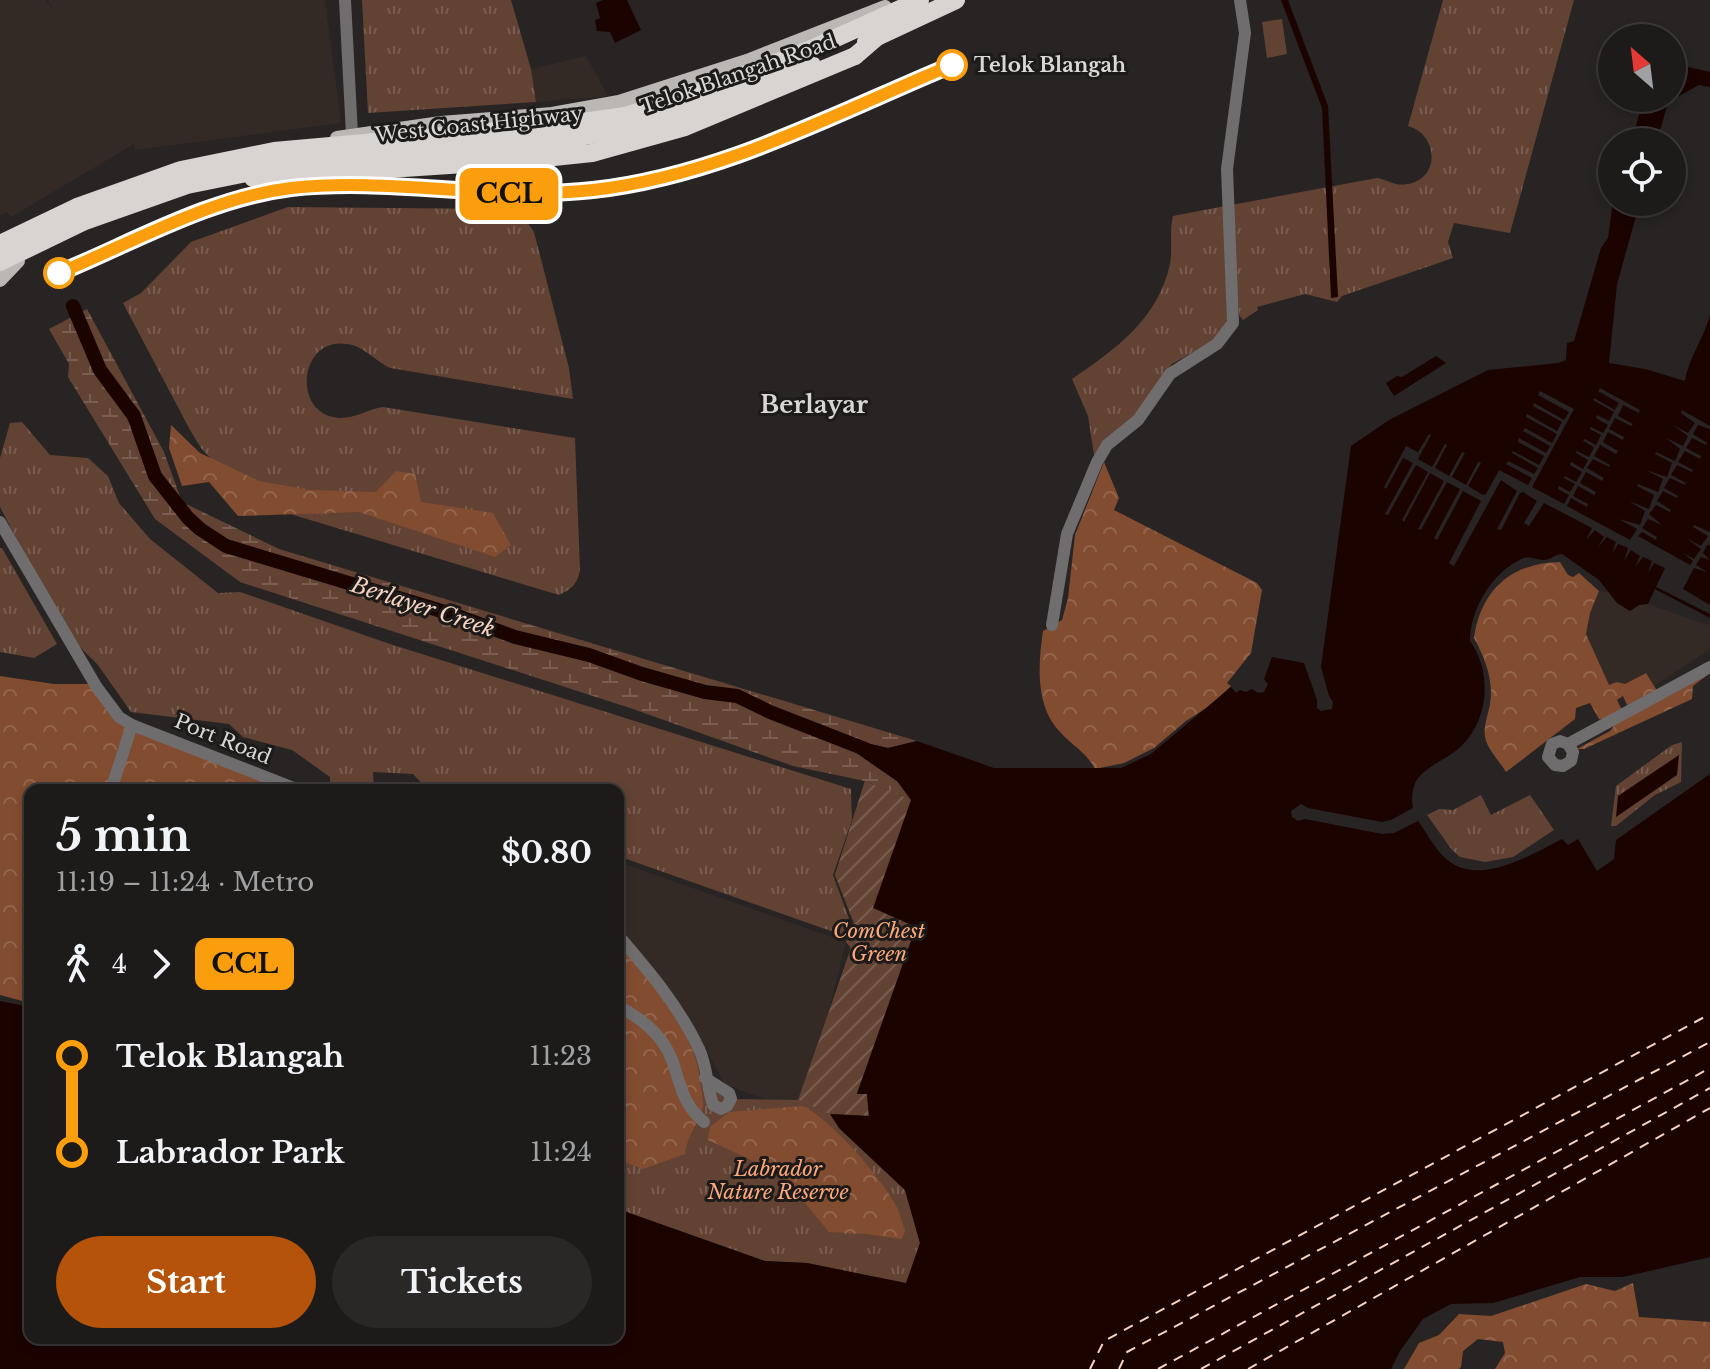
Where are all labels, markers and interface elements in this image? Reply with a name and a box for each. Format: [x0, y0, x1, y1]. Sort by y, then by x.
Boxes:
north arrow [1598, 24, 1686, 112]
map controls [1598, 24, 1686, 216]
street label: Telok Blangah Road [637, 29, 839, 119]
marker: Telok Blangah [937, 50, 967, 80]
place label: Telok Blangah [974, 53, 1127, 77]
street label: West Coast Highway [373, 101, 585, 147]
button: locate [1598, 128, 1686, 216]
line badge: CCL [463, 168, 555, 220]
text: CCL [475, 176, 543, 211]
unlabelled marker [44, 258, 74, 288]
district label: Berlayar [760, 390, 868, 419]
water label: Berlayer Creek [347, 571, 498, 643]
street label: Port Road [171, 709, 275, 769]
text: 5 min [56, 808, 190, 863]
text: $0.80 [501, 834, 592, 871]
text: 11:19 – 11:24 · Metro [56, 866, 314, 898]
park label: ComChest Green [833, 919, 926, 966]
icon: walk [56, 942, 100, 986]
icon: forward [139, 942, 183, 986]
text: CCL [211, 946, 278, 981]
text: 4 [112, 948, 127, 980]
text: Telok Blangah [116, 1038, 344, 1075]
text: 11:23 [529, 1040, 592, 1072]
text: Labrador Park [116, 1134, 345, 1171]
text: 11:24 [530, 1136, 592, 1168]
park label: Labrador Nature Reserve [706, 1157, 849, 1204]
button: Start [56, 1236, 316, 1328]
button: Tickets [332, 1236, 592, 1328]

